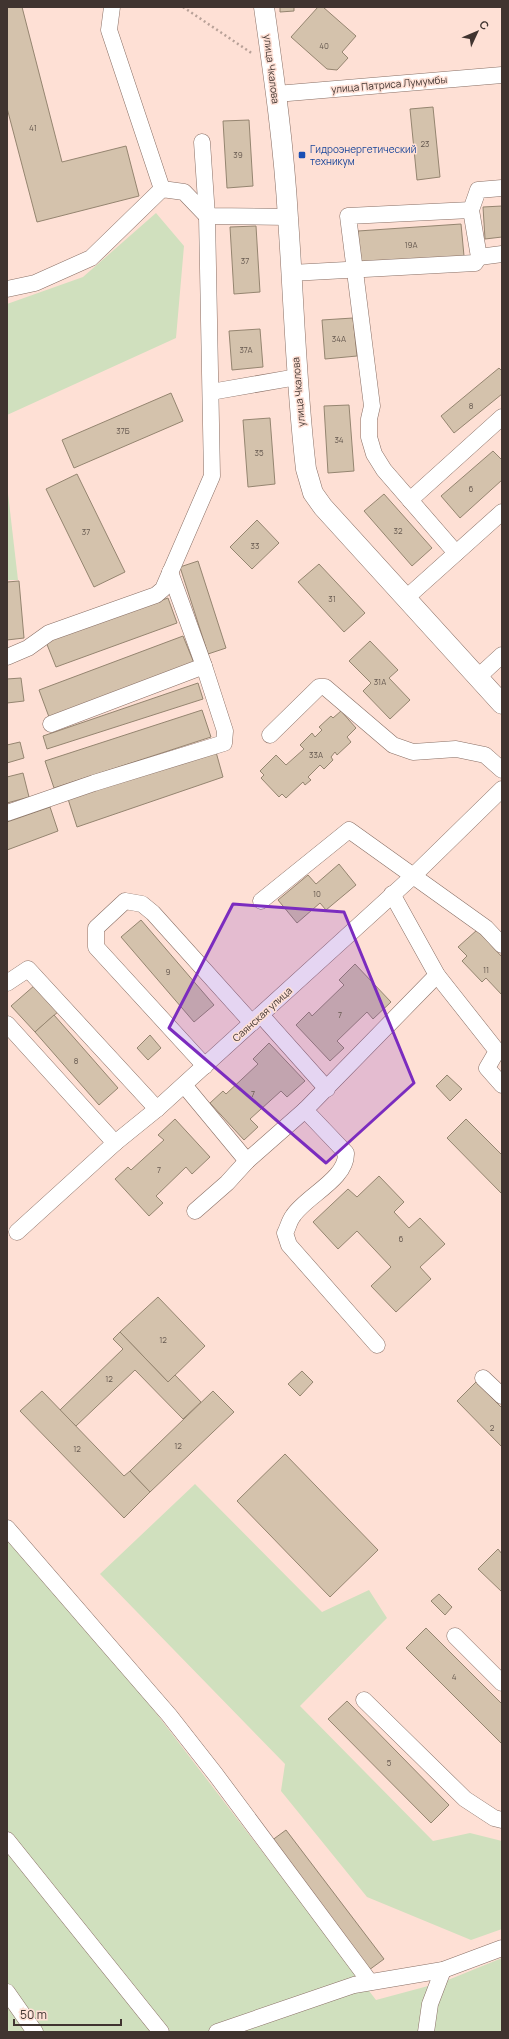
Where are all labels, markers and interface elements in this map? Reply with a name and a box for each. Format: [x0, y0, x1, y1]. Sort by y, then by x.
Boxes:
north arrow [457, 12, 497, 52]
text: С [476, 17, 493, 33]
street label: улица Чкалова [261, 34, 283, 104]
house number: 40 [319, 40, 329, 51]
street label: улица Патриса Лумумбы [330, 72, 448, 96]
house number: 41 [29, 122, 37, 133]
house number: 23 [421, 138, 429, 149]
place label: Гидроэнергетический техникум [310, 142, 416, 168]
house number: 39 [233, 149, 243, 160]
marker: Гидроэнергетический техникум [297, 150, 307, 160]
house number: 19А [404, 239, 418, 250]
house number: 37 [241, 255, 249, 266]
house number: 34А [332, 333, 346, 344]
house number: 37А [239, 344, 253, 355]
street label: улица Чкалова [288, 357, 308, 427]
house number: 8 [469, 400, 474, 411]
house number: 37Б [116, 425, 130, 436]
house number: 34 [334, 434, 344, 445]
house number: 35 [254, 447, 264, 458]
house number: 6 [469, 483, 474, 494]
house number: 32 [394, 525, 403, 536]
house number: 37 [82, 526, 90, 537]
house number: 33 [251, 540, 259, 551]
house number: 31 [328, 593, 336, 604]
house number: 31А [374, 676, 386, 687]
house number: 33А [309, 749, 323, 760]
house number: 10 [313, 888, 321, 899]
house number: 11 [483, 964, 489, 975]
house number: 9 [166, 966, 171, 977]
street label: Саянская улица [229, 983, 295, 1045]
house number: 7 [338, 1009, 342, 1020]
house number: 8 [74, 1055, 79, 1066]
house number: 7 [251, 1088, 255, 1099]
house number: 7 [157, 1164, 161, 1175]
house number: 6 [399, 1233, 404, 1244]
house number: 12 [159, 1334, 167, 1345]
house number: 12 [105, 1373, 113, 1384]
house number: 2 [490, 1422, 495, 1433]
house number: 12 [174, 1440, 182, 1451]
house number: 12 [73, 1443, 81, 1454]
house number: 4 [452, 1671, 457, 1682]
house number: 5 [387, 1757, 392, 1768]
scale bar [14, 2001, 121, 2027]
text: 50 m [20, 2006, 47, 2023]

